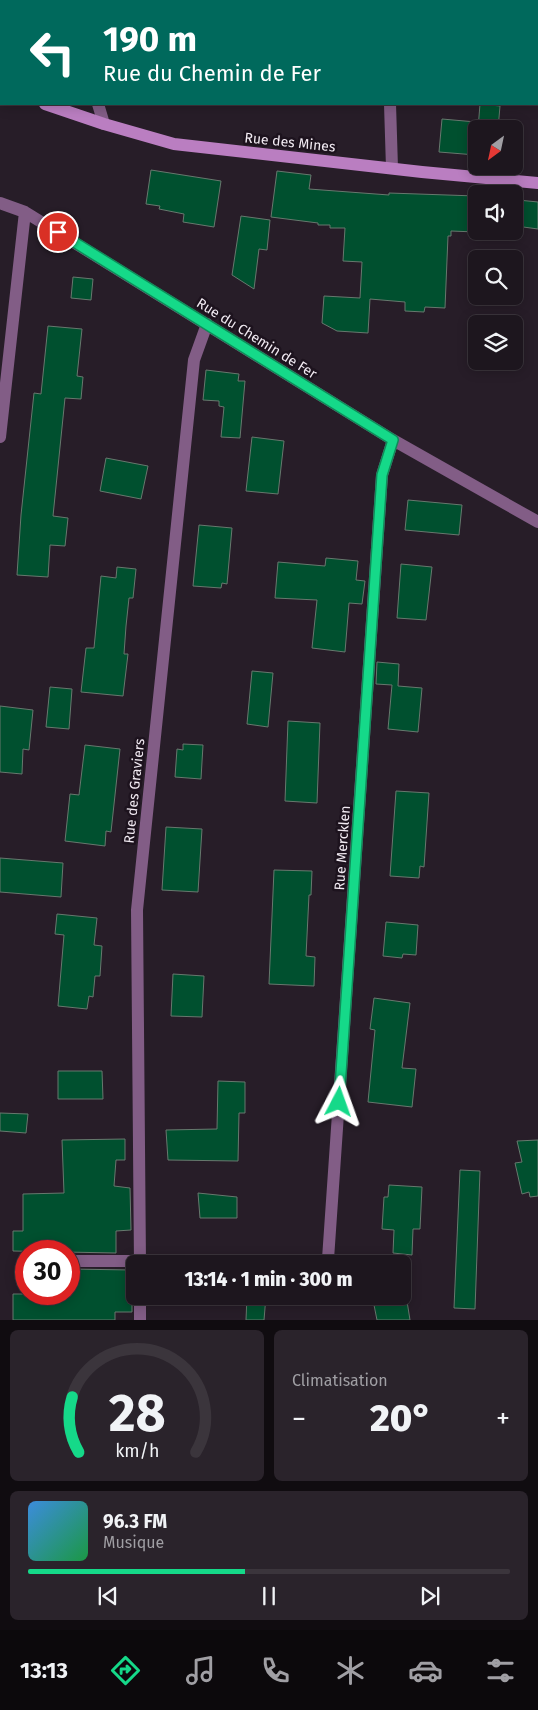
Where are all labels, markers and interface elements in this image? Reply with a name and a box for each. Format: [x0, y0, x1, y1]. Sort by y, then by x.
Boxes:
text: 190 m [103, 18, 197, 60]
icon: left [20, 20, 85, 85]
text: Rue du Chemin de Fer [103, 60, 321, 87]
north arrow [468, 120, 522, 175]
map controls [468, 120, 523, 370]
street label: Rue des Mines [244, 129, 337, 156]
button: sound [468, 185, 523, 240]
pin [37, 211, 79, 253]
icon: arrive [44, 218, 72, 246]
button: search [468, 250, 523, 305]
street label: Rue du Chemin de Fer [193, 294, 321, 383]
button: layers [468, 315, 523, 370]
street label: Rue des Graviers [121, 737, 149, 844]
street label: Rue Mercklen [331, 805, 354, 891]
position arrow [312, 1075, 364, 1127]
speed limit sign: 30 [15, 1240, 80, 1305]
text: 13:14 · 1 min · 300 m [185, 1268, 352, 1291]
text: Climatisation [292, 1371, 388, 1390]
text: 28 [108, 1382, 166, 1445]
text: 20° [370, 1395, 432, 1441]
text: − [292, 1402, 306, 1435]
text: + [496, 1402, 510, 1435]
text: km/h [115, 1440, 159, 1462]
text: 96.3 FM [103, 1510, 167, 1533]
text: Musique [103, 1533, 164, 1552]
icon: previous [94, 1582, 122, 1610]
icon: pause [255, 1582, 283, 1610]
icon: next [416, 1582, 444, 1610]
icon: directions [108, 1653, 143, 1688]
icon: music [183, 1653, 218, 1688]
icon: phone [258, 1653, 293, 1688]
icon: climate [333, 1653, 368, 1688]
icon: car [408, 1653, 443, 1688]
icon: filters [483, 1653, 518, 1688]
text: 13:13 [20, 1657, 68, 1684]

